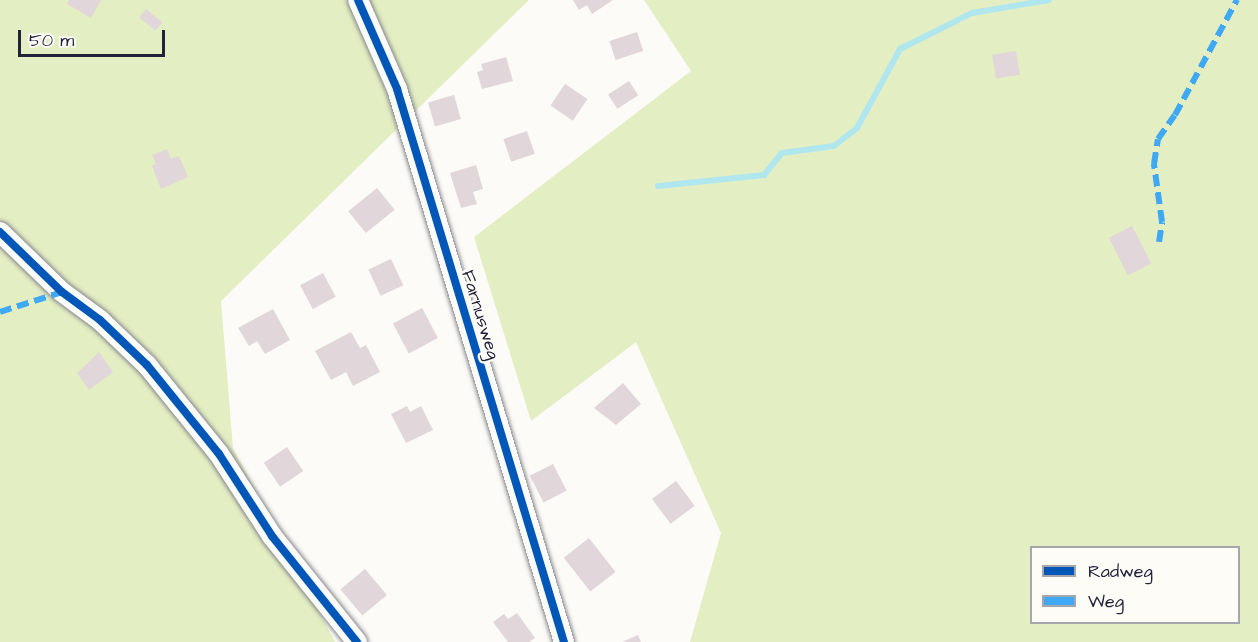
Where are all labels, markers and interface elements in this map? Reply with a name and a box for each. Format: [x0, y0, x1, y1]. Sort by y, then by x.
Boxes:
scale bar [21, 18, 168, 56]
text: 50 m [29, 28, 74, 53]
street label: Farnusweg [456, 268, 504, 362]
legend [1030, 546, 1240, 624]
text: Radweg [1088, 559, 1153, 584]
text: Weg [1088, 589, 1124, 614]

